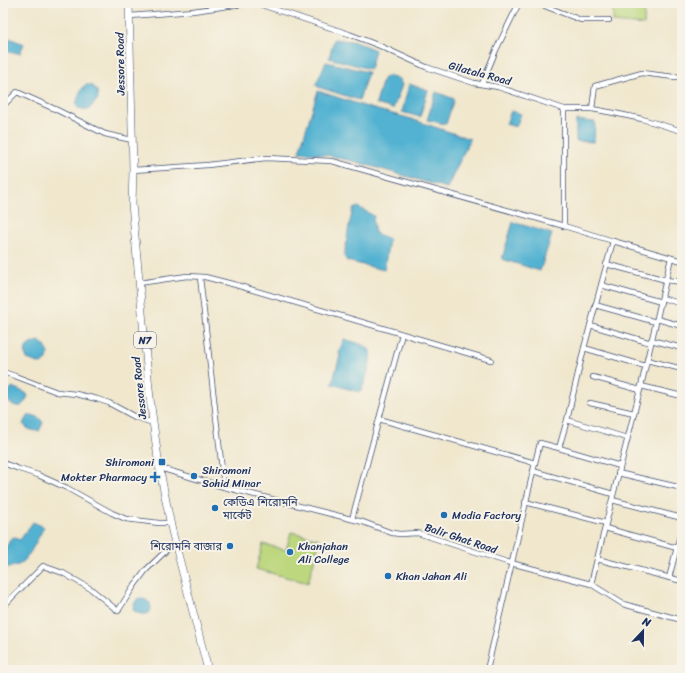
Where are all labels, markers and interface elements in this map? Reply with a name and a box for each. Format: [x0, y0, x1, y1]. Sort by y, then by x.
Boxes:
street label: Jessore Road [110, 31, 131, 97]
street label: Gilatala Road [447, 56, 514, 91]
road number: N7 [134, 332, 156, 348]
street label: Jessore Road [127, 355, 152, 421]
place label: Shiromoni [105, 453, 155, 472]
marker: Shiromoni [157, 457, 167, 467]
place label: Shiromoni Sohid Minar [202, 461, 262, 493]
place label: Mokter Pharmacy [61, 468, 147, 487]
marker: Shiromoni Sohid Minar [189, 471, 199, 481]
marker: Mokter Pharmacy [150, 472, 160, 482]
place label: কেডিএ শিরোমনি মার্কেট [222, 493, 298, 525]
marker: কেডিএ শিরোমনি মার্কেট [210, 503, 220, 513]
place label: Modia Factory [452, 506, 521, 525]
marker: Modia Factory [439, 510, 449, 520]
street label: Balir Ghat Road [422, 518, 501, 560]
place label: শিরোমনি বাজার [150, 537, 222, 556]
place label: Khanjahan Ali College [297, 537, 350, 569]
marker: শিরোমনি বাজার [225, 541, 235, 551]
marker: Khanjahan Ali College [285, 547, 295, 557]
place label: Khan Jahan Ali [396, 567, 468, 586]
marker: Khan Jahan Ali [383, 571, 393, 581]
north arrow [623, 611, 663, 651]
text: N [639, 612, 654, 633]

